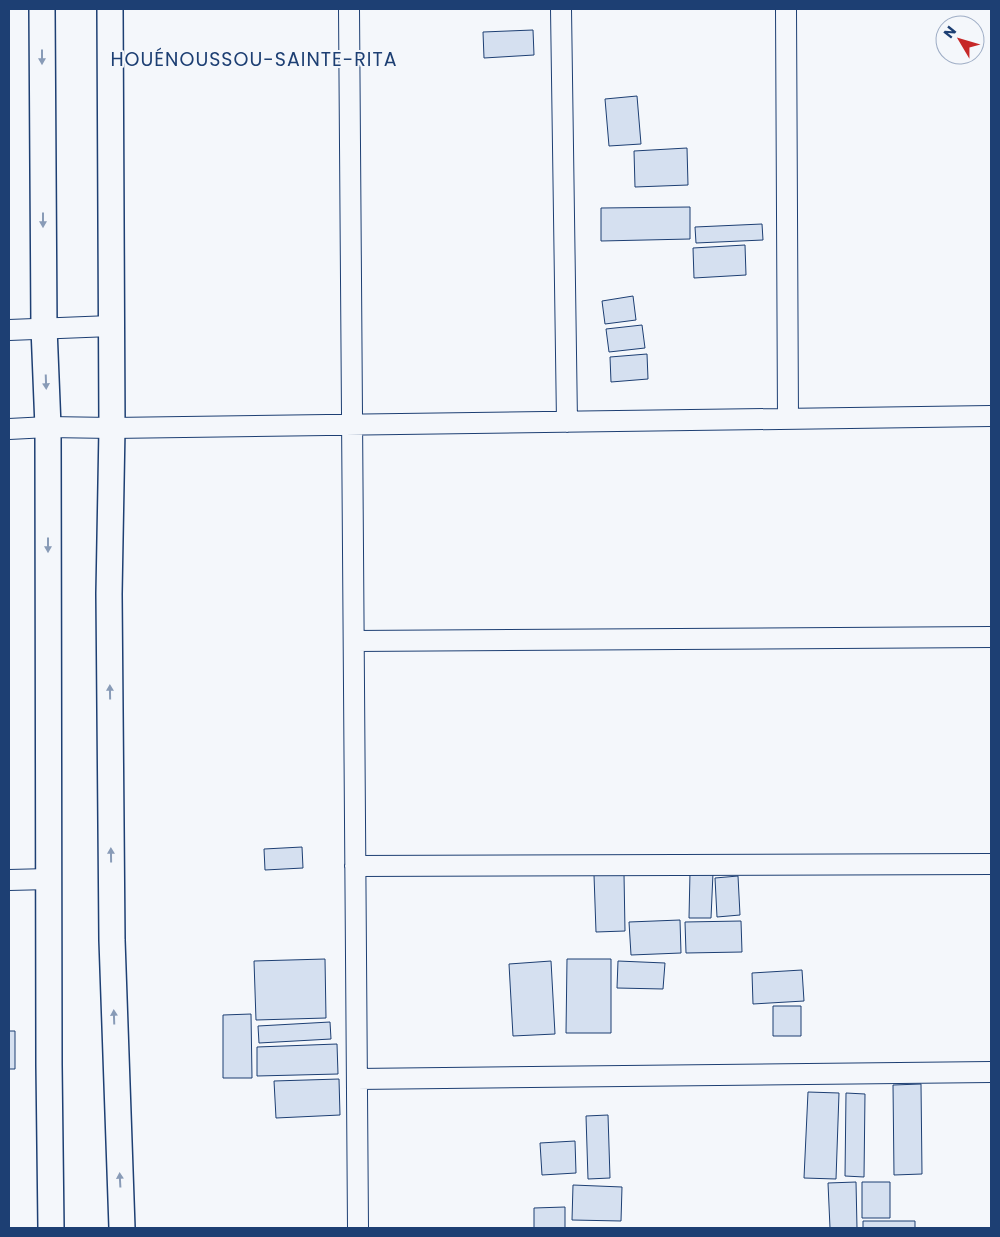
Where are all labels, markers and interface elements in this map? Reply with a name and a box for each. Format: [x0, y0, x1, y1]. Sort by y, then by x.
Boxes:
north arrow [935, 15, 985, 65]
text: N [939, 22, 961, 42]
district label: HOUÉNOUSSOU-SAINTE-RITA [110, 46, 398, 73]
one-way arrow [38, 50, 46, 66]
one-way arrow [39, 212, 47, 228]
one-way arrow [42, 375, 50, 391]
one-way arrow [44, 537, 52, 553]
one-way arrow [106, 684, 114, 700]
one-way arrow [107, 846, 115, 862]
one-way arrow [110, 1009, 118, 1025]
one-way arrow [116, 1171, 124, 1187]

